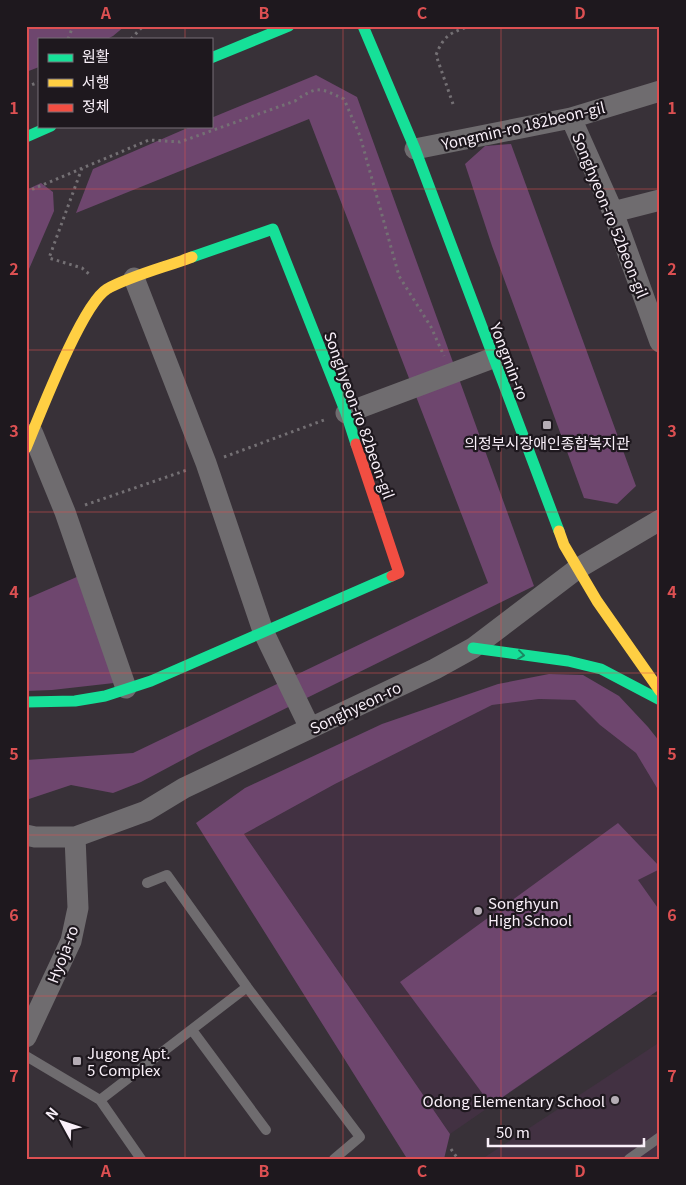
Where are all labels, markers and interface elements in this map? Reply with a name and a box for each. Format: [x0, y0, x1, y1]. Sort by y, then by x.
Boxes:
text: A [100, 0, 112, 24]
text: B [259, 0, 270, 24]
text: C [417, 0, 428, 24]
text: D [574, 0, 586, 24]
legend [38, 38, 212, 128]
text: 원활 [82, 45, 110, 66]
text: 서행 [82, 71, 110, 92]
text: 1 [9, 95, 19, 119]
text: 정체 [82, 95, 110, 116]
text: 1 [667, 95, 677, 119]
street label: Yongmin-ro 182beon-gil [438, 96, 607, 154]
street label: Songhyeon-ro 52beon-gil [568, 129, 654, 301]
text: 2 [9, 256, 19, 280]
text: 2 [667, 256, 677, 280]
street label: Yongmin-ro [485, 318, 534, 403]
street label: Songhyeon-ro 82beon-gil [320, 328, 400, 502]
text: 3 [9, 418, 19, 442]
text: 3 [667, 418, 677, 442]
marker: 의정부시장애인종합복지관 [541, 419, 553, 431]
place label: 의정부시장애인종합복지관 [464, 432, 630, 453]
text: 4 [9, 579, 19, 603]
text: 4 [667, 579, 677, 603]
one-way arrow [517, 649, 525, 659]
street label: Songhyeon-ro [306, 676, 404, 738]
text: 5 [9, 741, 19, 765]
text: 5 [667, 741, 677, 765]
place label: Songhyun High School [488, 892, 572, 930]
text: 6 [9, 902, 19, 926]
text: 6 [667, 902, 677, 926]
marker: Songhyun High School [472, 905, 484, 917]
street label: Hyoja-ro [41, 922, 83, 986]
place label: Jugong Apt. 5 Complex [87, 1042, 170, 1080]
marker: Jugong Apt. 5 Complex [71, 1055, 83, 1067]
text: 7 [9, 1063, 19, 1087]
text: 7 [667, 1063, 677, 1087]
place label: Odong Elementary School [423, 1090, 605, 1111]
marker: Odong Elementary School [609, 1094, 621, 1106]
north arrow [38, 1098, 88, 1148]
text: N [40, 1103, 62, 1123]
scale bar [488, 1115, 645, 1147]
text: 50 m [496, 1121, 530, 1142]
text: A [100, 1158, 112, 1182]
text: B [259, 1158, 270, 1182]
text: C [417, 1158, 428, 1182]
text: D [574, 1158, 586, 1182]

